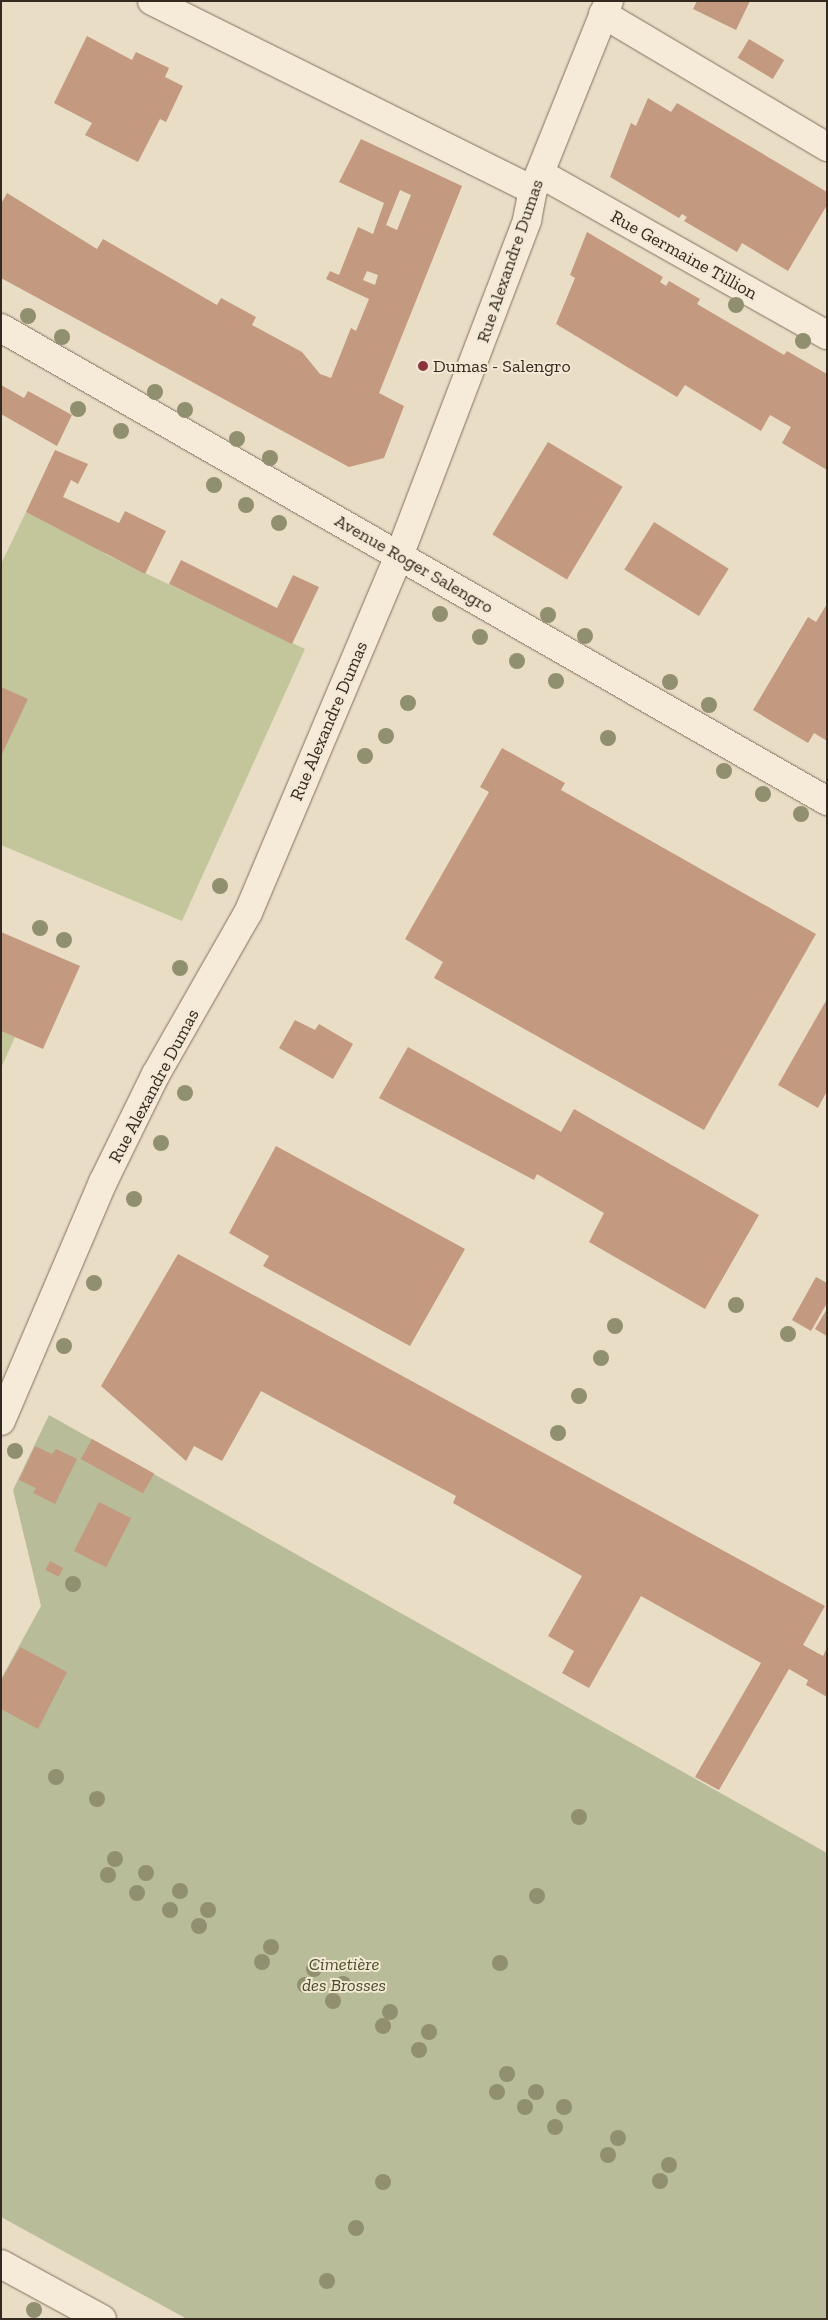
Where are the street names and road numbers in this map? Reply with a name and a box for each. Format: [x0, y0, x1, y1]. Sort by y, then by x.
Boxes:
street label: Rue Alexandre Dumas [472, 176, 548, 346]
street label: Rue Germaine Tillion [607, 206, 761, 304]
street label: Avenue Roger Salengro [331, 510, 497, 618]
street label: Rue Alexandre Dumas [286, 638, 372, 804]
street label: Rue Alexandre Dumas [104, 1005, 204, 1167]

